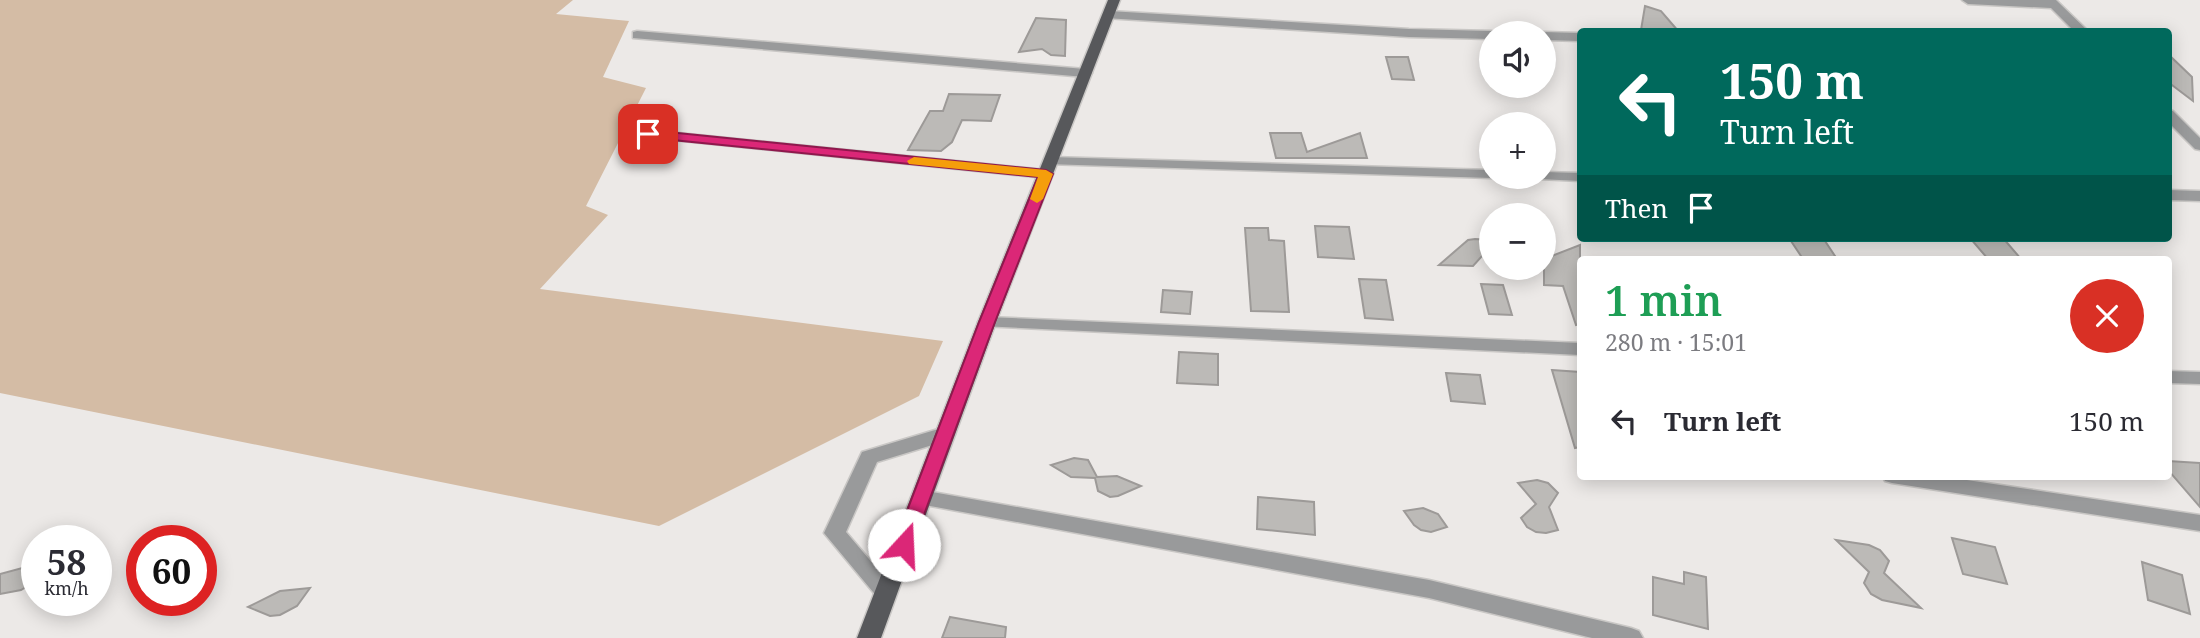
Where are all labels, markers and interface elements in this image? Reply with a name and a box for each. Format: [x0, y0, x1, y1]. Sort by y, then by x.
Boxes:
map controls [1479, 21, 1556, 280]
button: sound [1479, 21, 1556, 98]
text: 150 m [1720, 47, 1864, 113]
icon: left [1605, 56, 1696, 147]
pin [618, 104, 678, 164]
text: Turn left [1720, 110, 1854, 153]
button: + [1479, 112, 1556, 189]
icon: arrive [629, 115, 667, 153]
icon: arrive [1682, 189, 1720, 227]
text: Then [1605, 190, 1668, 226]
button: − [1479, 203, 1556, 280]
text: 1 min [1605, 271, 1722, 328]
button: close [2070, 279, 2144, 353]
text: 280 m · 15:01 [1605, 326, 1747, 358]
icon: left [1605, 402, 1643, 440]
text: Turn left [1664, 403, 1781, 439]
text: 150 m [2069, 403, 2144, 439]
position arrow [867, 508, 941, 582]
speed limit sign: 60 [126, 525, 217, 616]
text: 58 [47, 538, 86, 585]
text: km/h [44, 576, 89, 600]

